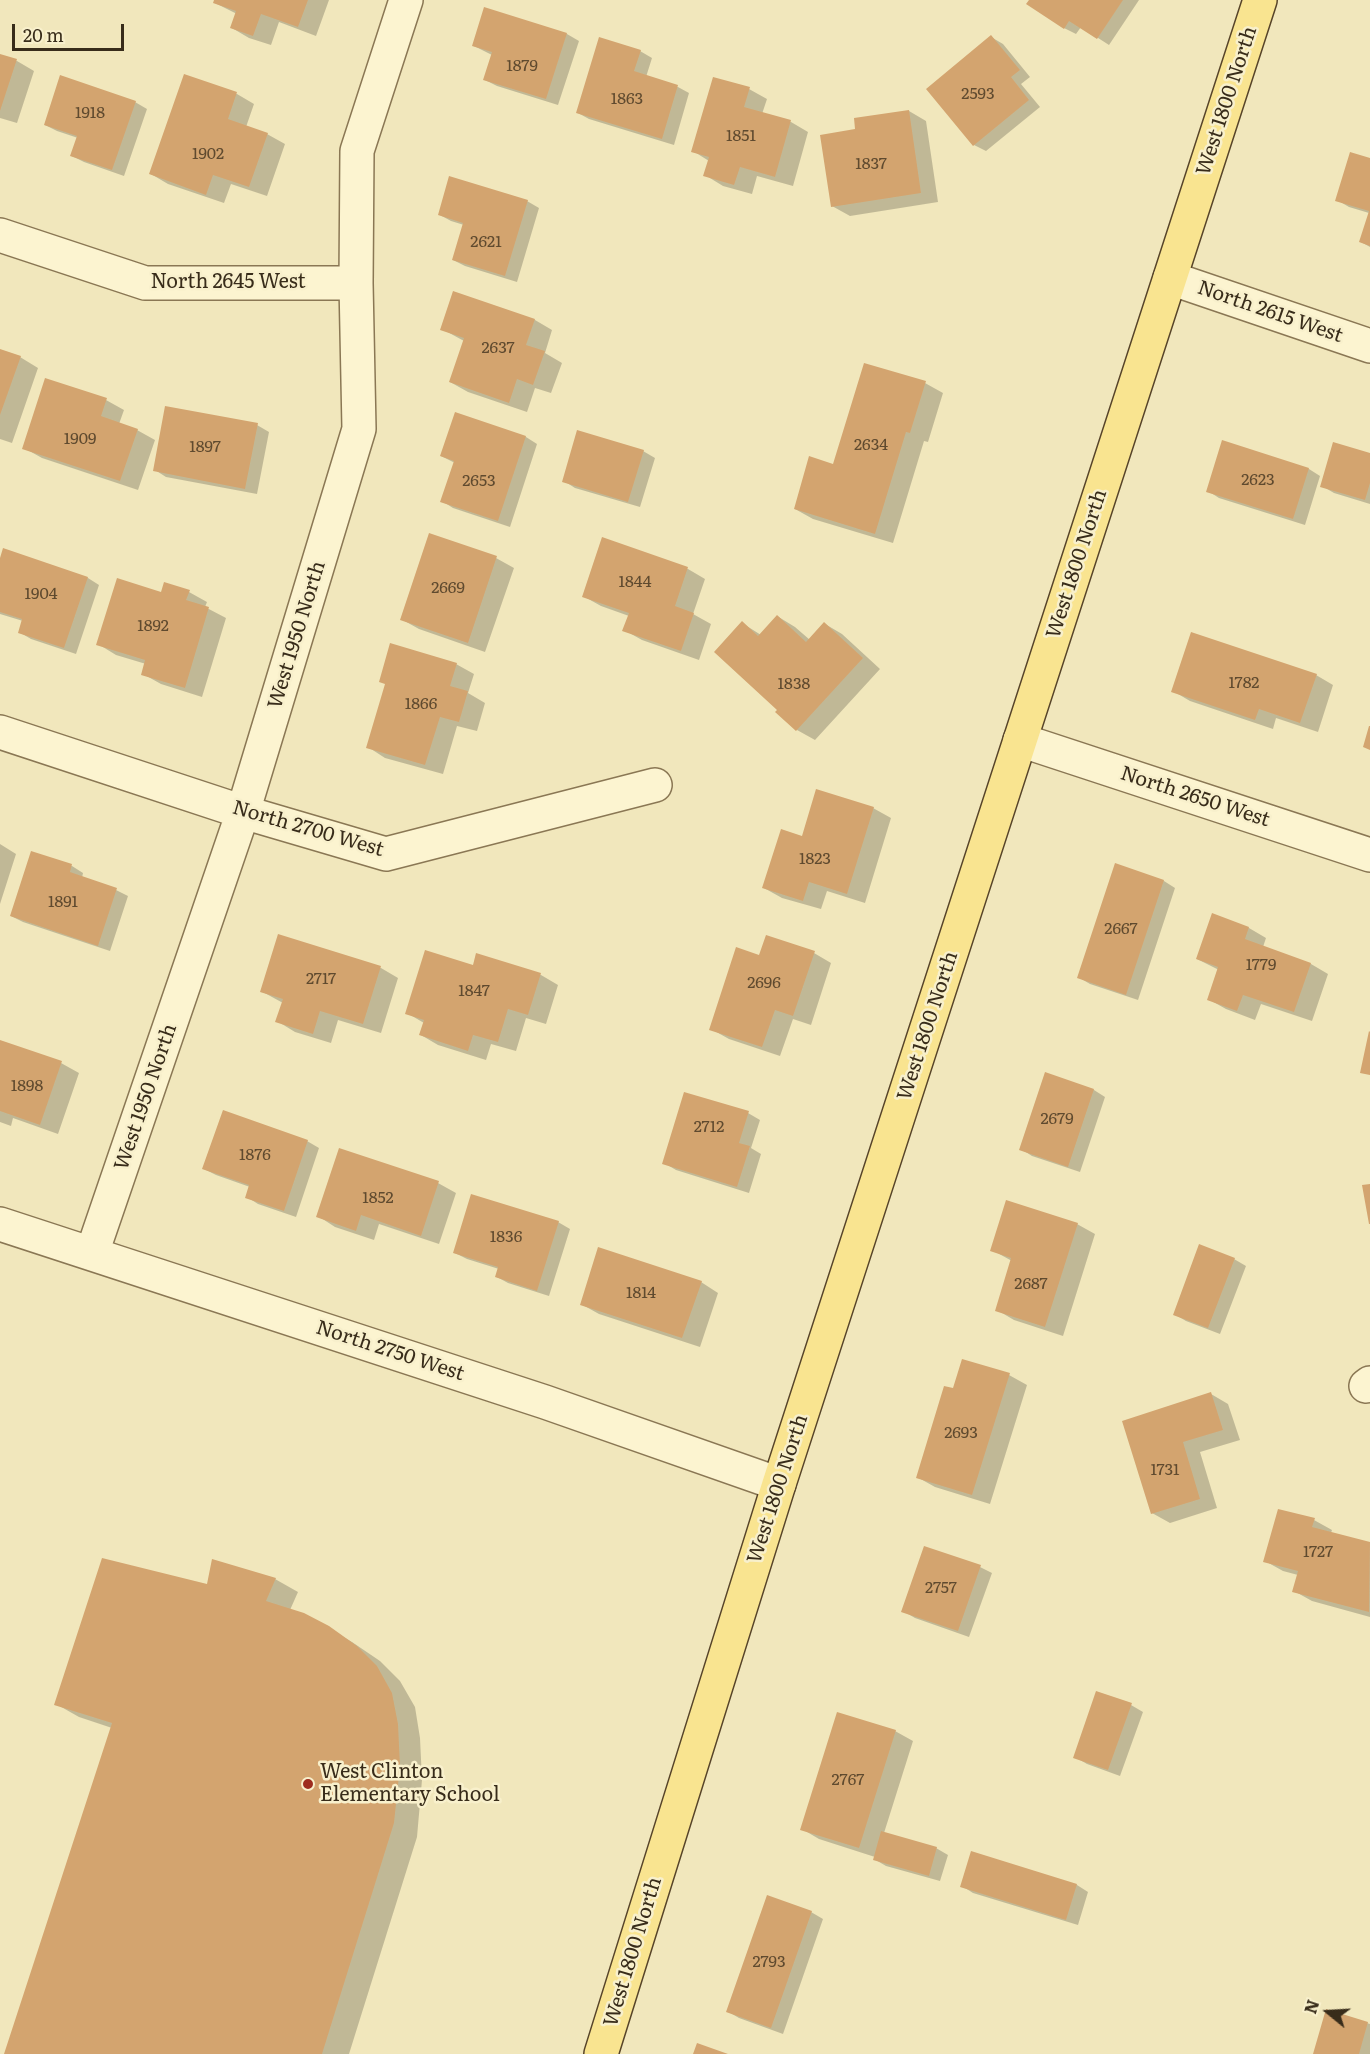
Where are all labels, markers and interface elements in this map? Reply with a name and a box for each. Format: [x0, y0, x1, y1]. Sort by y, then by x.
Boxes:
scale bar [15, 12, 128, 50]
text: 20 m [23, 21, 64, 48]
street label: West 1800 North [1192, 23, 1262, 179]
house number: 1879 [506, 56, 538, 76]
house number: 2593 [961, 84, 995, 104]
house number: 1863 [611, 89, 643, 109]
house number: 1918 [75, 103, 105, 123]
house number: 1851 [726, 126, 756, 146]
house number: 1902 [192, 144, 224, 164]
house number: 1837 [855, 154, 887, 174]
house number: 2621 [470, 232, 502, 252]
street label: North 2645 West [150, 270, 306, 294]
street label: North 2615 West [1194, 276, 1346, 348]
house number: 2637 [481, 338, 515, 358]
house number: 1909 [64, 429, 96, 449]
house number: 2634 [854, 435, 888, 455]
house number: 1897 [189, 437, 221, 457]
house number: 2623 [1241, 470, 1275, 490]
house number: 2653 [462, 471, 496, 491]
street label: West 1800 North [1042, 486, 1112, 642]
street label: West 1950 North [263, 558, 331, 712]
house number: 1844 [619, 572, 651, 592]
house number: 2669 [431, 578, 465, 598]
house number: 1904 [25, 584, 57, 604]
house number: 1892 [137, 616, 169, 636]
house number: 1782 [1229, 673, 1259, 693]
house number: 1838 [778, 674, 810, 694]
house number: 1866 [405, 694, 437, 714]
street label: North 2650 West [1117, 762, 1273, 832]
street label: North 2700 West [230, 796, 386, 862]
house number: 1823 [799, 849, 831, 869]
house number: 1891 [48, 892, 78, 912]
house number: 2667 [1104, 919, 1138, 939]
street label: West 1800 North [893, 948, 963, 1104]
house number: 1779 [1246, 955, 1276, 975]
house number: 2717 [306, 969, 336, 989]
house number: 2696 [747, 973, 781, 993]
house number: 1847 [458, 981, 490, 1001]
street label: West 1950 North [110, 1021, 182, 1173]
house number: 1898 [11, 1076, 43, 1096]
house number: 2679 [1040, 1109, 1074, 1129]
house number: 2712 [694, 1117, 724, 1137]
house number: 1876 [239, 1145, 271, 1165]
house number: 1852 [362, 1188, 394, 1208]
house number: 1836 [490, 1227, 522, 1247]
house number: 2687 [1014, 1274, 1048, 1294]
house number: 1814 [626, 1283, 656, 1303]
street label: North 2750 West [313, 1316, 467, 1386]
street label: West 1800 North [743, 1411, 813, 1567]
house number: 2693 [944, 1423, 978, 1443]
house number: 1731 [1150, 1460, 1180, 1480]
house number: 1727 [1303, 1542, 1333, 1562]
house number: 2757 [925, 1578, 957, 1598]
place label: West Clinton Elementary School [320, 1760, 500, 1807]
house number: 2767 [832, 1770, 864, 1790]
marker: West Clinton Elementary School [301, 1777, 315, 1791]
street label: West 1800 North [599, 1874, 667, 2030]
house number: 2793 [752, 1952, 786, 1972]
north arrow [1298, 1982, 1358, 2042]
text: N [1297, 1996, 1324, 2017]

